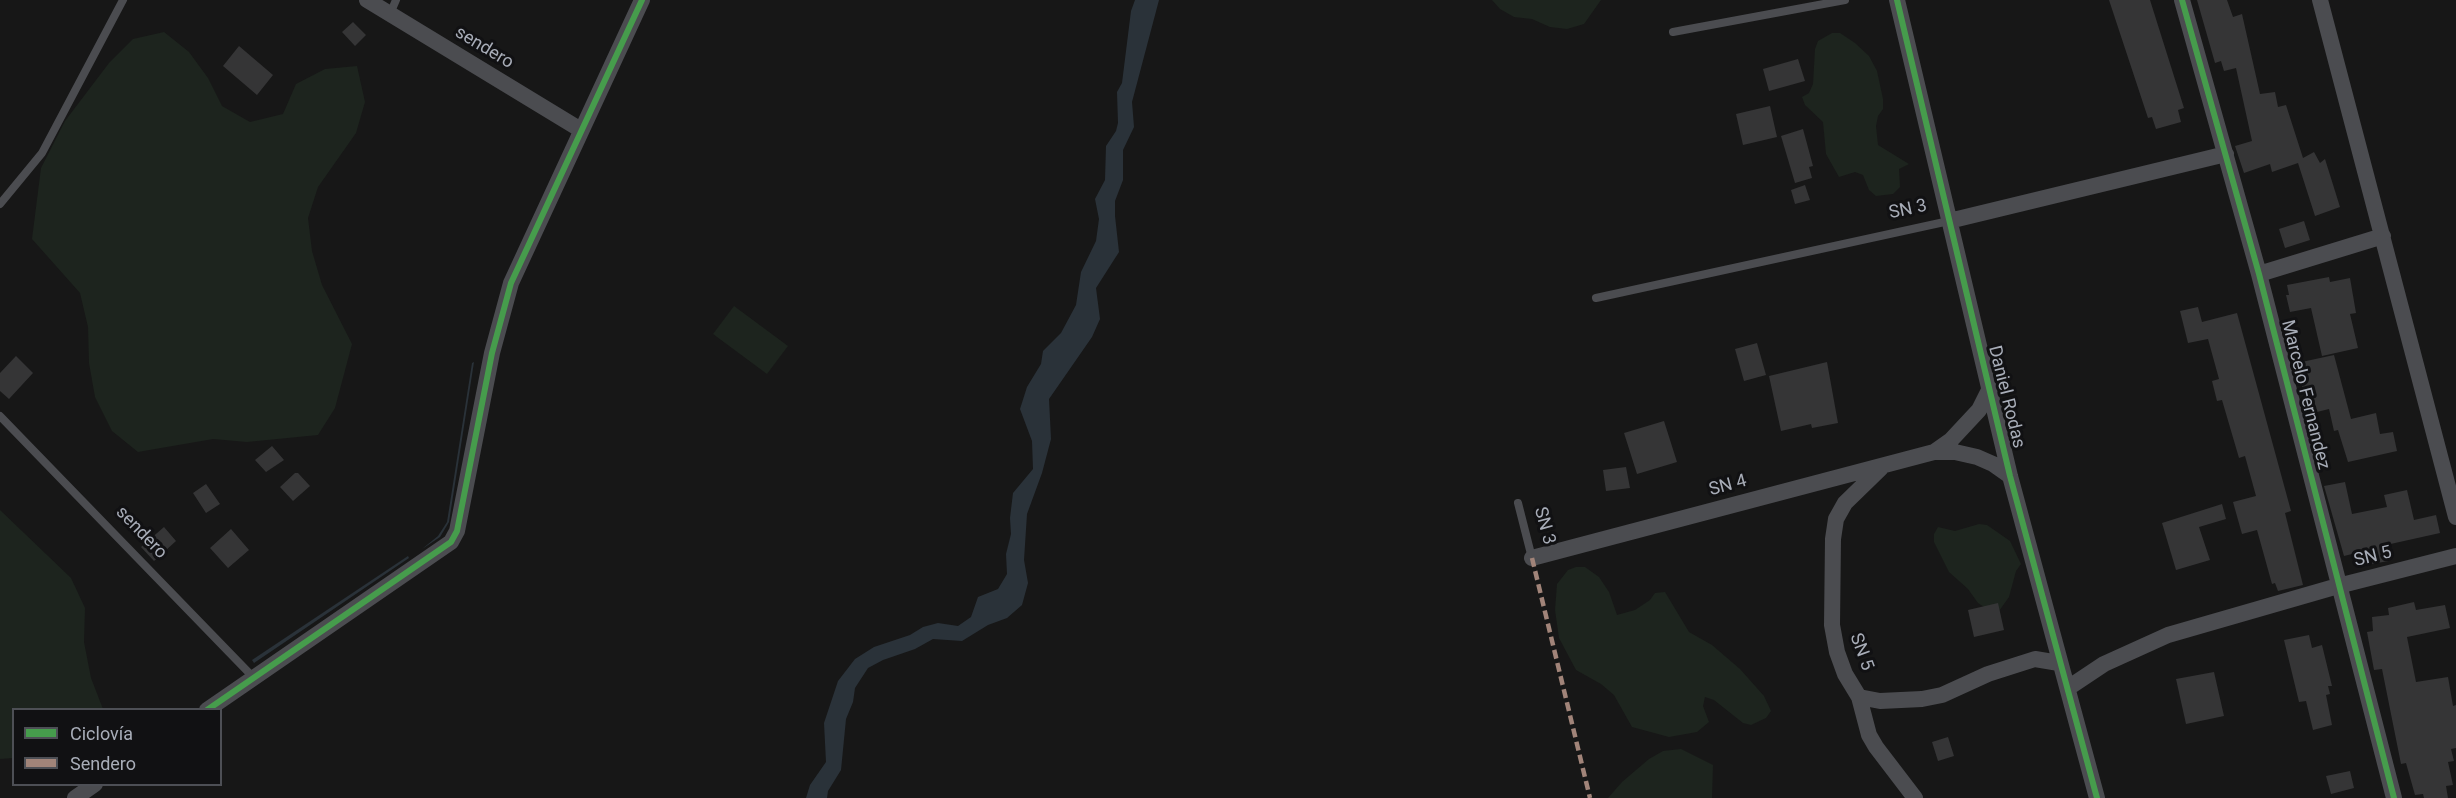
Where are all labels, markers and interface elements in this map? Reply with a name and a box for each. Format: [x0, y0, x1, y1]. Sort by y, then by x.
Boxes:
street label: sendero [451, 22, 517, 74]
street label: SN 3 [1887, 195, 1929, 225]
street label: Marcelo Fernandez [2276, 318, 2334, 472]
street label: Daniel Rodas [1983, 343, 2029, 451]
street label: SN 4 [1707, 471, 1749, 501]
street label: sendero [111, 502, 171, 564]
street label: SN 3 [1529, 505, 1559, 547]
street label: SN 5 [2352, 542, 2394, 572]
street label: SN 5 [1844, 630, 1878, 674]
legend [12, 708, 222, 786]
text: Ciclovía [70, 723, 133, 744]
text: Sendero [70, 753, 136, 774]

